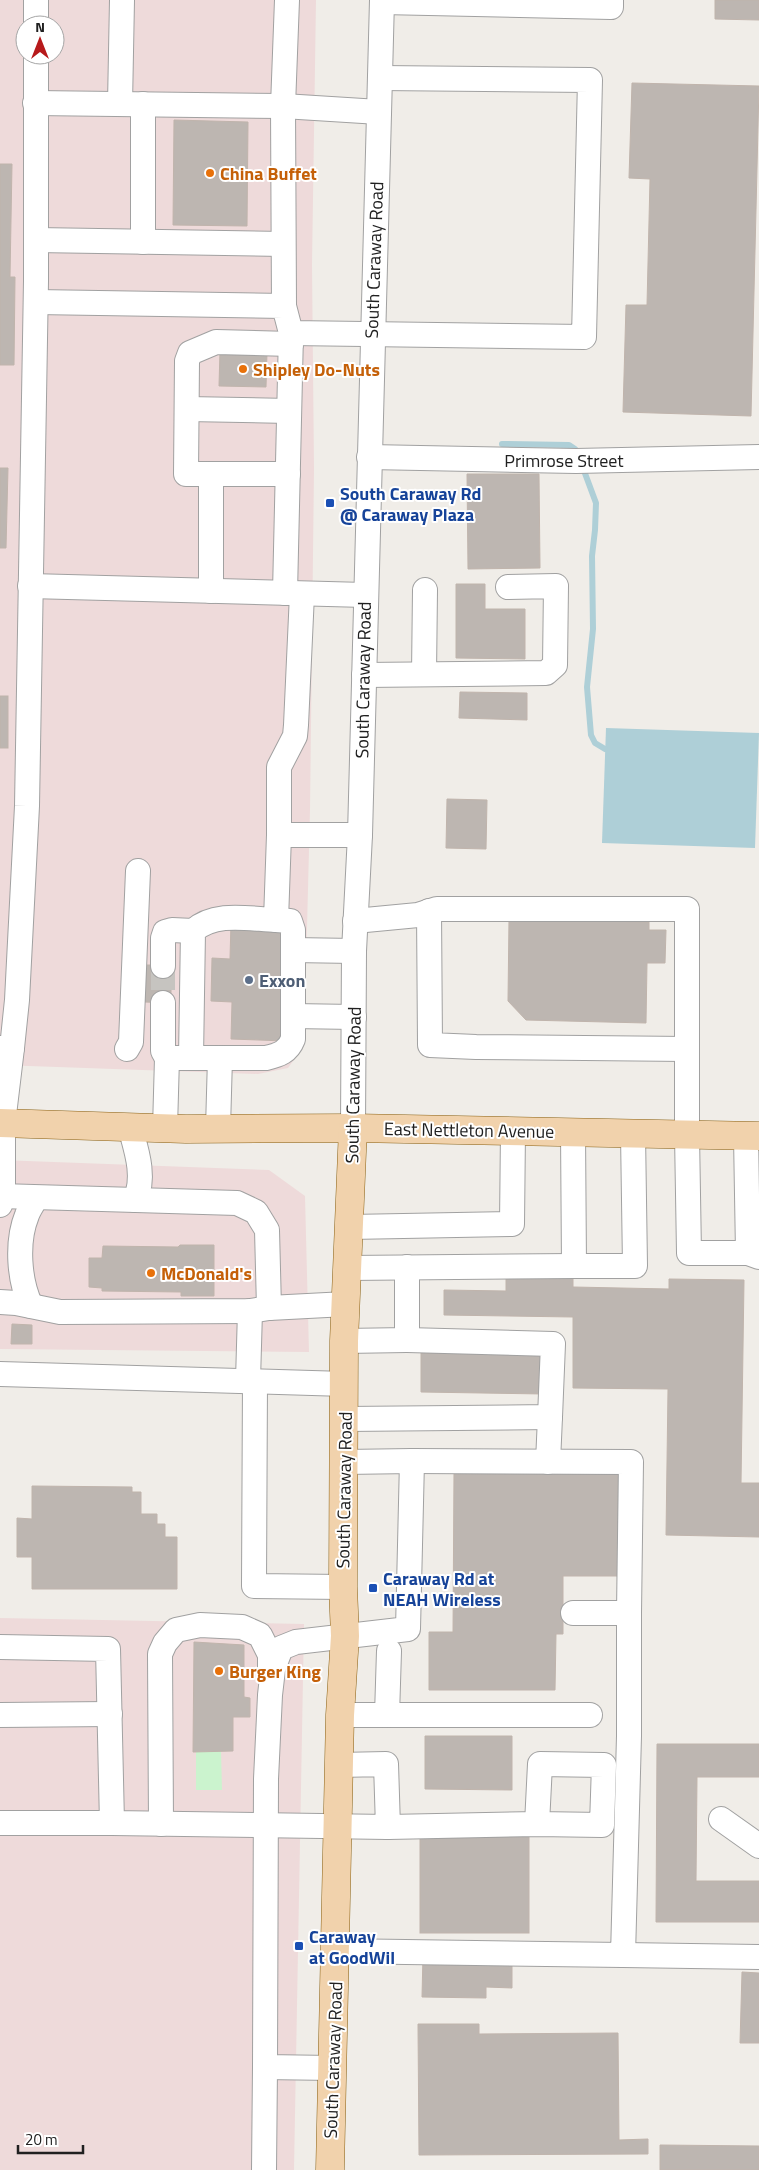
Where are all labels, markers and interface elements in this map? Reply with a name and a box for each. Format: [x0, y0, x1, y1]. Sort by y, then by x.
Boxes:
north arrow [15, 15, 65, 65]
text: N [35, 16, 45, 37]
place label: China Buffet [220, 160, 317, 187]
marker: China Buffet [204, 167, 216, 179]
street label: South Caraway Road [358, 181, 390, 339]
place label: Shipley Do-Nuts [253, 356, 380, 383]
marker: Shipley Do-Nuts [237, 363, 249, 375]
street label: Primrose Street [504, 447, 624, 474]
place label: South Caraway Rd @ Caraway Plaza [340, 480, 481, 528]
marker: South Caraway Rd @ Caraway Plaza [324, 497, 336, 509]
street label: South Caraway Road [348, 601, 378, 759]
place label: Exxon [259, 967, 305, 994]
marker: Exxon [243, 974, 255, 986]
street label: South Caraway Road [338, 1006, 368, 1164]
street label: East Nettleton Avenue [384, 1115, 554, 1145]
place label: McDonald's [161, 1260, 252, 1287]
marker: McDonald's [145, 1267, 157, 1279]
street label: South Caraway Road [329, 1411, 359, 1569]
place label: Caraway Rd at NEAH Wireless [383, 1565, 501, 1613]
marker: Caraway Rd at NEAH Wireless [367, 1582, 379, 1594]
place label: Burger King [229, 1658, 321, 1685]
marker: Burger King [213, 1665, 225, 1677]
place label: Caraway at GoodWil [309, 1923, 395, 1971]
marker: Caraway at GoodWil [293, 1940, 305, 1952]
street label: South Caraway Road [317, 1981, 349, 2139]
scale bar [18, 2122, 82, 2154]
text: 20 m [25, 2128, 58, 2151]

